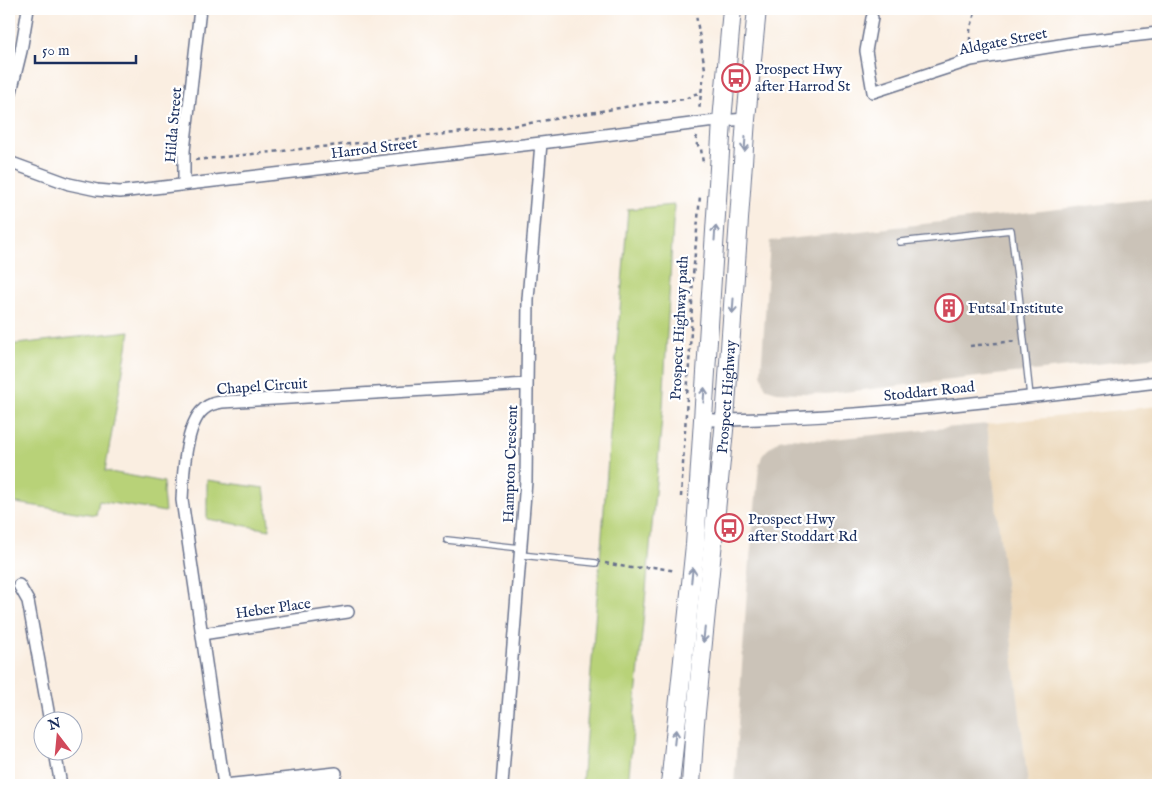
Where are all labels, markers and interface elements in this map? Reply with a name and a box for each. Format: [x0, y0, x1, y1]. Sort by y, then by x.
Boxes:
street label: Aldgate Street [956, 24, 1049, 60]
scale bar [35, 32, 136, 64]
text: 50 m [42, 41, 70, 60]
place label: Prospect Hwy after Harrod St [755, 60, 850, 96]
bus stop icon: Prospect Hwy after Harrod St [721, 63, 751, 93]
street label: Hilda Street [161, 86, 186, 164]
street label: Harrod Street [330, 134, 418, 163]
one-way arrow [740, 136, 749, 152]
one-way arrow [710, 226, 719, 242]
street label: Prospect Highway path [666, 255, 693, 401]
building icon: Futsal Institute [934, 293, 964, 323]
one-way arrow [728, 298, 738, 314]
place label: Futsal Institute [968, 299, 1063, 318]
street label: Prospect Highway [713, 339, 741, 454]
street label: Chapel Circuit [216, 374, 308, 399]
street label: Stoddart Road [883, 377, 976, 406]
one-way arrow [699, 388, 708, 404]
street label: Hampton Crescent [499, 405, 522, 523]
place label: Prospect Hwy after Stoddart Rd [748, 510, 858, 546]
bus stop icon: Prospect Hwy after Stoddart Rd [714, 513, 744, 543]
one-way arrow [687, 567, 696, 583]
street label: Heber Place [234, 594, 312, 623]
one-way arrow [699, 626, 709, 642]
north arrow [32, 712, 82, 762]
text: N [45, 714, 63, 735]
one-way arrow [670, 729, 680, 745]

